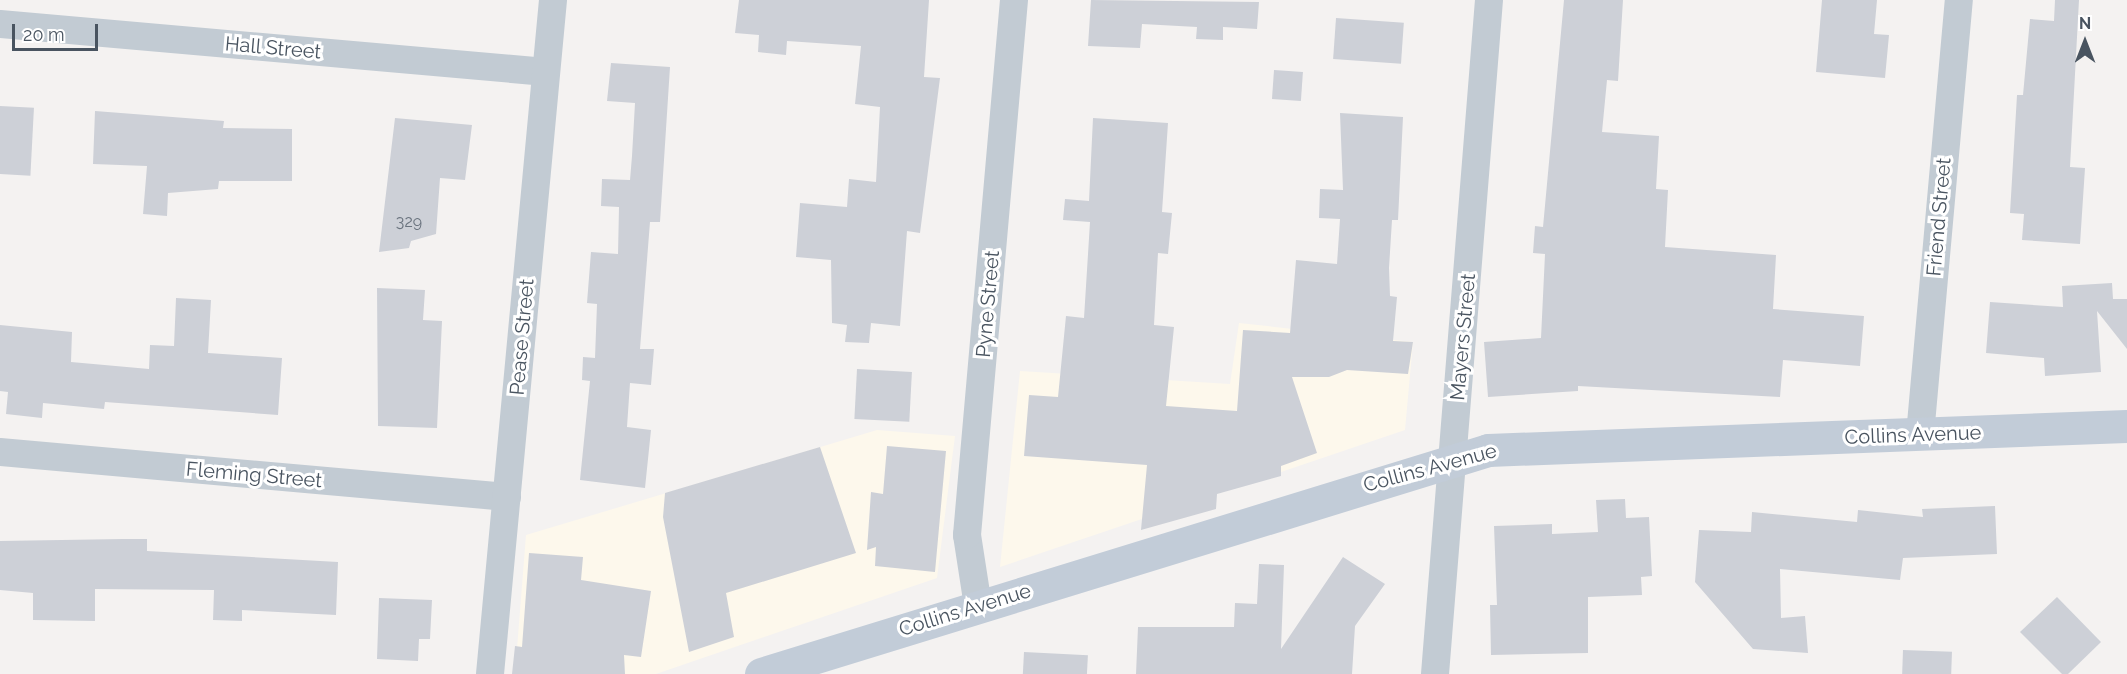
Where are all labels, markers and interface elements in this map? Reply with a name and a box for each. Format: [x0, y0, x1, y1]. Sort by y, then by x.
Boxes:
scale bar [15, 12, 100, 50]
north arrow [2055, 12, 2115, 72]
text: N [2079, 14, 2091, 33]
text: 20 m [23, 24, 65, 45]
street label: Hall Street [224, 32, 322, 64]
street label: Friend Street [1922, 157, 1956, 277]
house number: 329 [396, 212, 422, 232]
street label: Pyne Street [971, 250, 1005, 358]
street label: Mayers Street [1445, 272, 1481, 402]
street label: Pease Street [505, 278, 539, 396]
street label: Collins Avenue [1844, 421, 1982, 449]
street label: Collins Avenue [1361, 439, 1499, 497]
street label: Fleming Street [185, 457, 323, 493]
street label: Collins Avenue [896, 578, 1034, 642]

